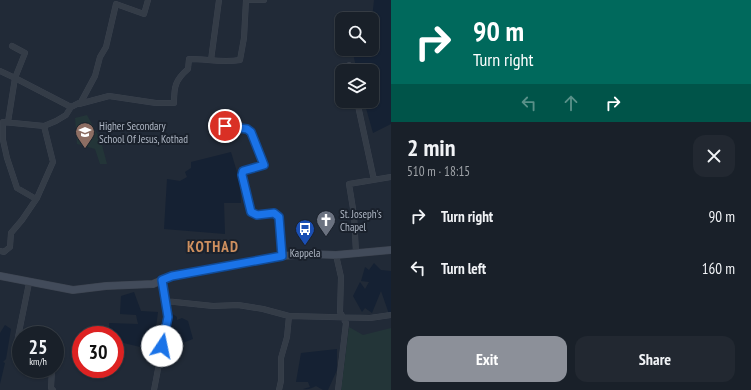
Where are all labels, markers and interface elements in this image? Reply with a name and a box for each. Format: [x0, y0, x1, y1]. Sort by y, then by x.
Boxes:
map controls [335, 12, 379, 108]
button: search [335, 12, 379, 56]
text: 90 m [473, 12, 524, 49]
icon: right [407, 16, 459, 68]
text: Turn right [473, 48, 533, 71]
button: layers [335, 64, 379, 108]
icon: left [518, 92, 540, 114]
icon: ahead [560, 92, 582, 114]
icon: right [602, 92, 624, 114]
pin [208, 109, 242, 143]
icon: arrive [214, 115, 236, 137]
place label: Higher Secondary School Of Jesus, Kothad [99, 119, 188, 146]
school or university icon: Higher Secondary School Of Jesus, Kothad [74, 121, 96, 149]
text: 2 min [407, 132, 455, 163]
button: close [693, 135, 735, 177]
text: 510 m · 18:15 [407, 163, 470, 180]
icon: right [407, 205, 429, 227]
place label: St. Joseph's Chapel [340, 207, 382, 234]
text: Turn right [441, 207, 493, 226]
text: 90 m [709, 207, 735, 226]
church icon: St. Joseph's Chapel [315, 209, 337, 237]
bus stop icon: Kappela [294, 218, 316, 246]
district label: KOTHAD [187, 237, 239, 256]
place label: Kappela [290, 246, 320, 260]
icon: left [407, 257, 429, 279]
text: Turn left [441, 259, 486, 278]
text: 160 m [702, 259, 735, 278]
position arrow [141, 325, 183, 367]
speed limit sign: 30 [72, 326, 124, 378]
text: 25 [28, 334, 48, 360]
button: Exit [407, 336, 567, 382]
button: Share [575, 336, 735, 382]
text: km/h [29, 355, 47, 368]

